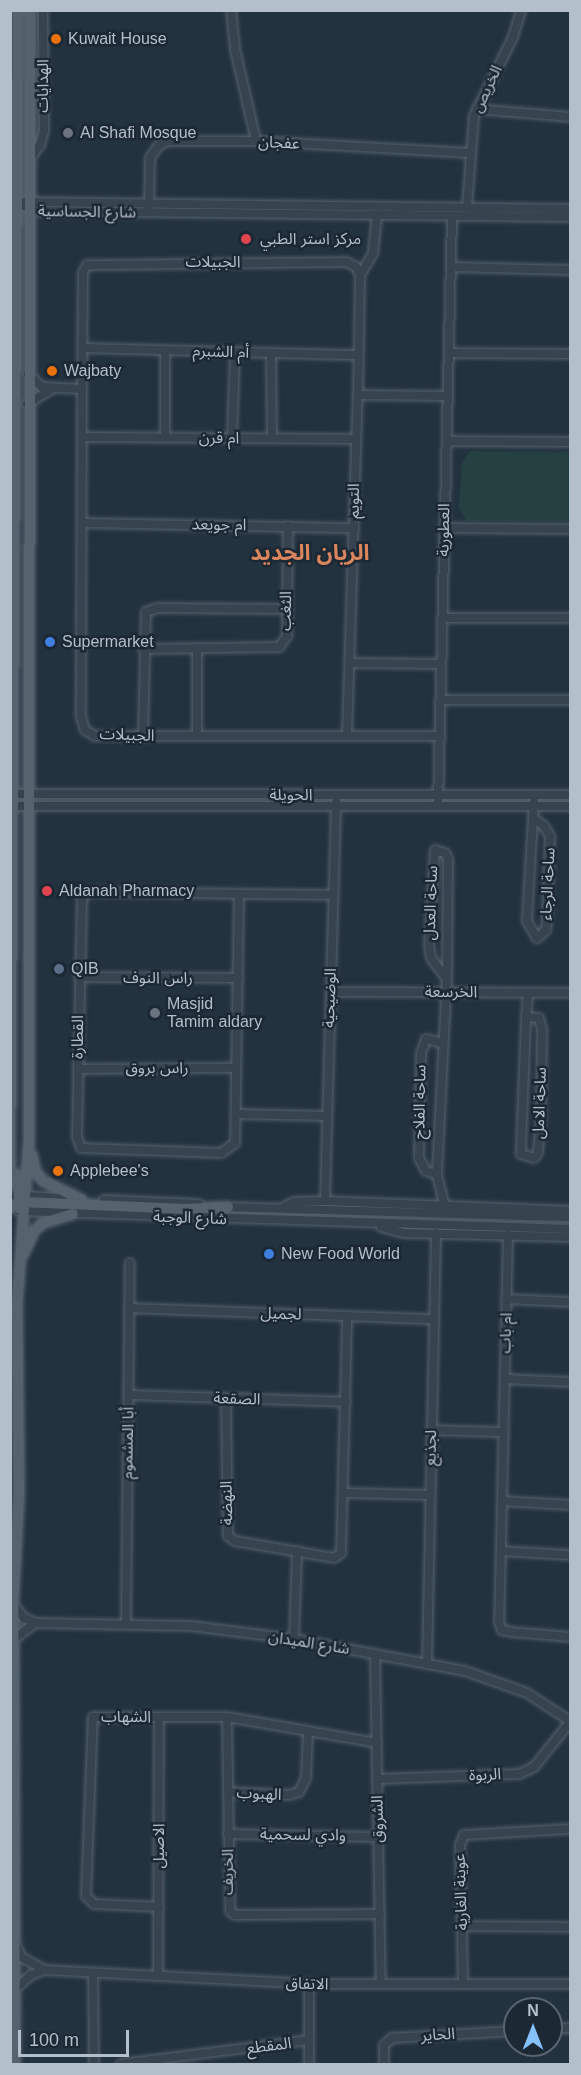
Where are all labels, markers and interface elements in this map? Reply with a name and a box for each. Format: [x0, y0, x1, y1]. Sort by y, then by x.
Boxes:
place label: Kuwait House [68, 29, 167, 49]
marker: Kuwait House [49, 32, 63, 46]
street label: الهدايات [33, 59, 53, 113]
street label: الخريص [468, 62, 506, 116]
place label: Al Shafi Mosque [80, 123, 197, 143]
marker: Al Shafi Mosque [61, 126, 75, 140]
street label: عفجان [258, 132, 300, 154]
street label: شارع الجساسية [38, 202, 136, 222]
place label: مركز استر الطبي [260, 229, 361, 249]
marker: مركز استر الطبي [237, 230, 255, 248]
street label: الجبيلات [185, 252, 241, 272]
street label: أم الشبرم [192, 341, 250, 363]
place label: Wajbaty [64, 361, 121, 381]
marker: Wajbaty [45, 364, 59, 378]
street label: ام قرن [199, 428, 239, 448]
street label: التويم [344, 483, 364, 519]
street label: العطورية [434, 503, 454, 557]
street label: ام جويعد [192, 515, 246, 535]
district label: الريان الجديد [250, 540, 370, 566]
street label: الثغب [276, 591, 296, 631]
place label: Supermarket [62, 632, 154, 652]
marker: Supermarket [43, 635, 57, 649]
street label: الجبيلات [99, 724, 155, 746]
street label: الحويلة [269, 785, 313, 805]
street label: ساحة الرجاء [536, 847, 560, 921]
street label: ساحة العدل [420, 865, 442, 941]
place label: Aldanah Pharmacy [59, 881, 194, 901]
marker: Aldanah Pharmacy [40, 884, 54, 898]
place label: QIB [71, 959, 99, 979]
marker: QIB [52, 962, 66, 976]
street label: راس النوف [123, 968, 193, 988]
street label: الوضيحية [319, 968, 341, 1028]
street label: الخرسعة [425, 982, 477, 1002]
place label: Masjid Tamim aldary [167, 994, 262, 1032]
marker: Masjid Tamim aldary [148, 1006, 162, 1020]
street label: القطارة [68, 1015, 88, 1059]
street label: راس بروق [125, 1058, 189, 1078]
street label: ساحة الفلاح [410, 1065, 430, 1139]
street label: ساحة الامل [529, 1067, 551, 1139]
place label: Applebee's [70, 1161, 149, 1181]
marker: Applebee's [51, 1164, 65, 1178]
street label: شارع الوجبة [153, 1207, 227, 1229]
place label: New Food World [281, 1244, 400, 1264]
marker: New Food World [262, 1247, 276, 1261]
street label: لجميل [260, 1304, 302, 1324]
street label: ام باب [496, 1312, 516, 1354]
street label: الصقعة [213, 1389, 261, 1409]
street label: أبا المشموم [118, 1407, 138, 1479]
street label: لجذيع [421, 1430, 441, 1466]
street label: النهضة [217, 1481, 237, 1525]
street label: شارع الميدان [267, 1627, 351, 1659]
street label: الشهاب [101, 1707, 151, 1727]
street label: الربوة [469, 1765, 501, 1785]
street label: الهبوب [236, 1783, 282, 1805]
street label: الشروق [368, 1795, 388, 1843]
street label: الاصيل [149, 1823, 169, 1869]
street label: وادي لسحمية [260, 1825, 346, 1845]
street label: الخريف [218, 1849, 238, 1895]
street label: عوينة الغارية [450, 1853, 472, 1931]
street label: الاتفاق [285, 1974, 329, 1994]
north arrow [503, 1997, 563, 2057]
text: N [527, 2002, 539, 2019]
scale bar [21, 2018, 132, 2056]
street label: الحاير [421, 2025, 455, 2045]
text: 100 m [29, 2030, 79, 2050]
street label: المقطع [246, 2034, 292, 2058]

